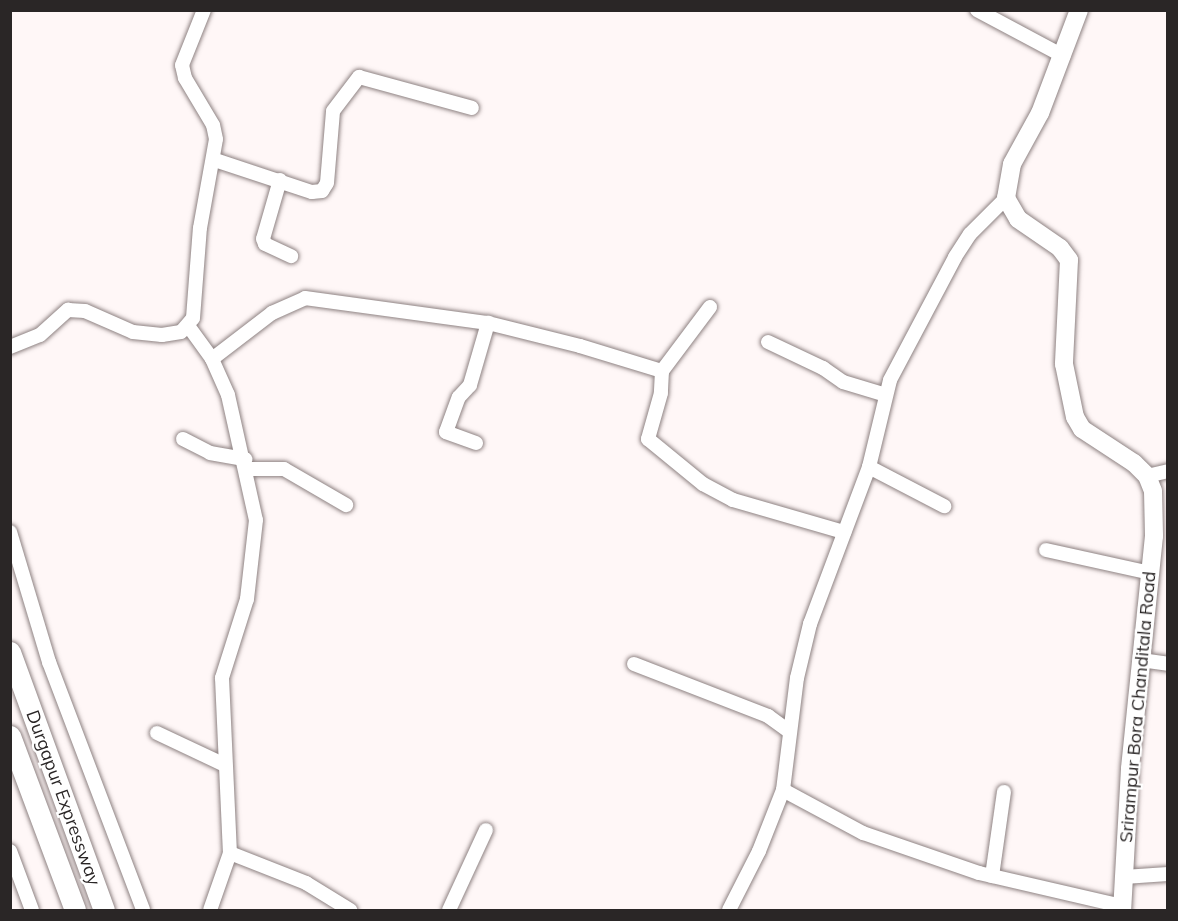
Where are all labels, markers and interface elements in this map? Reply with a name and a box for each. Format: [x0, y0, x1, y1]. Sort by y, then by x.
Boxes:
street label: Srirampur Bora Chanditala Road [1115, 570, 1161, 844]
street label: Durgapur Expressway [21, 707, 105, 889]

